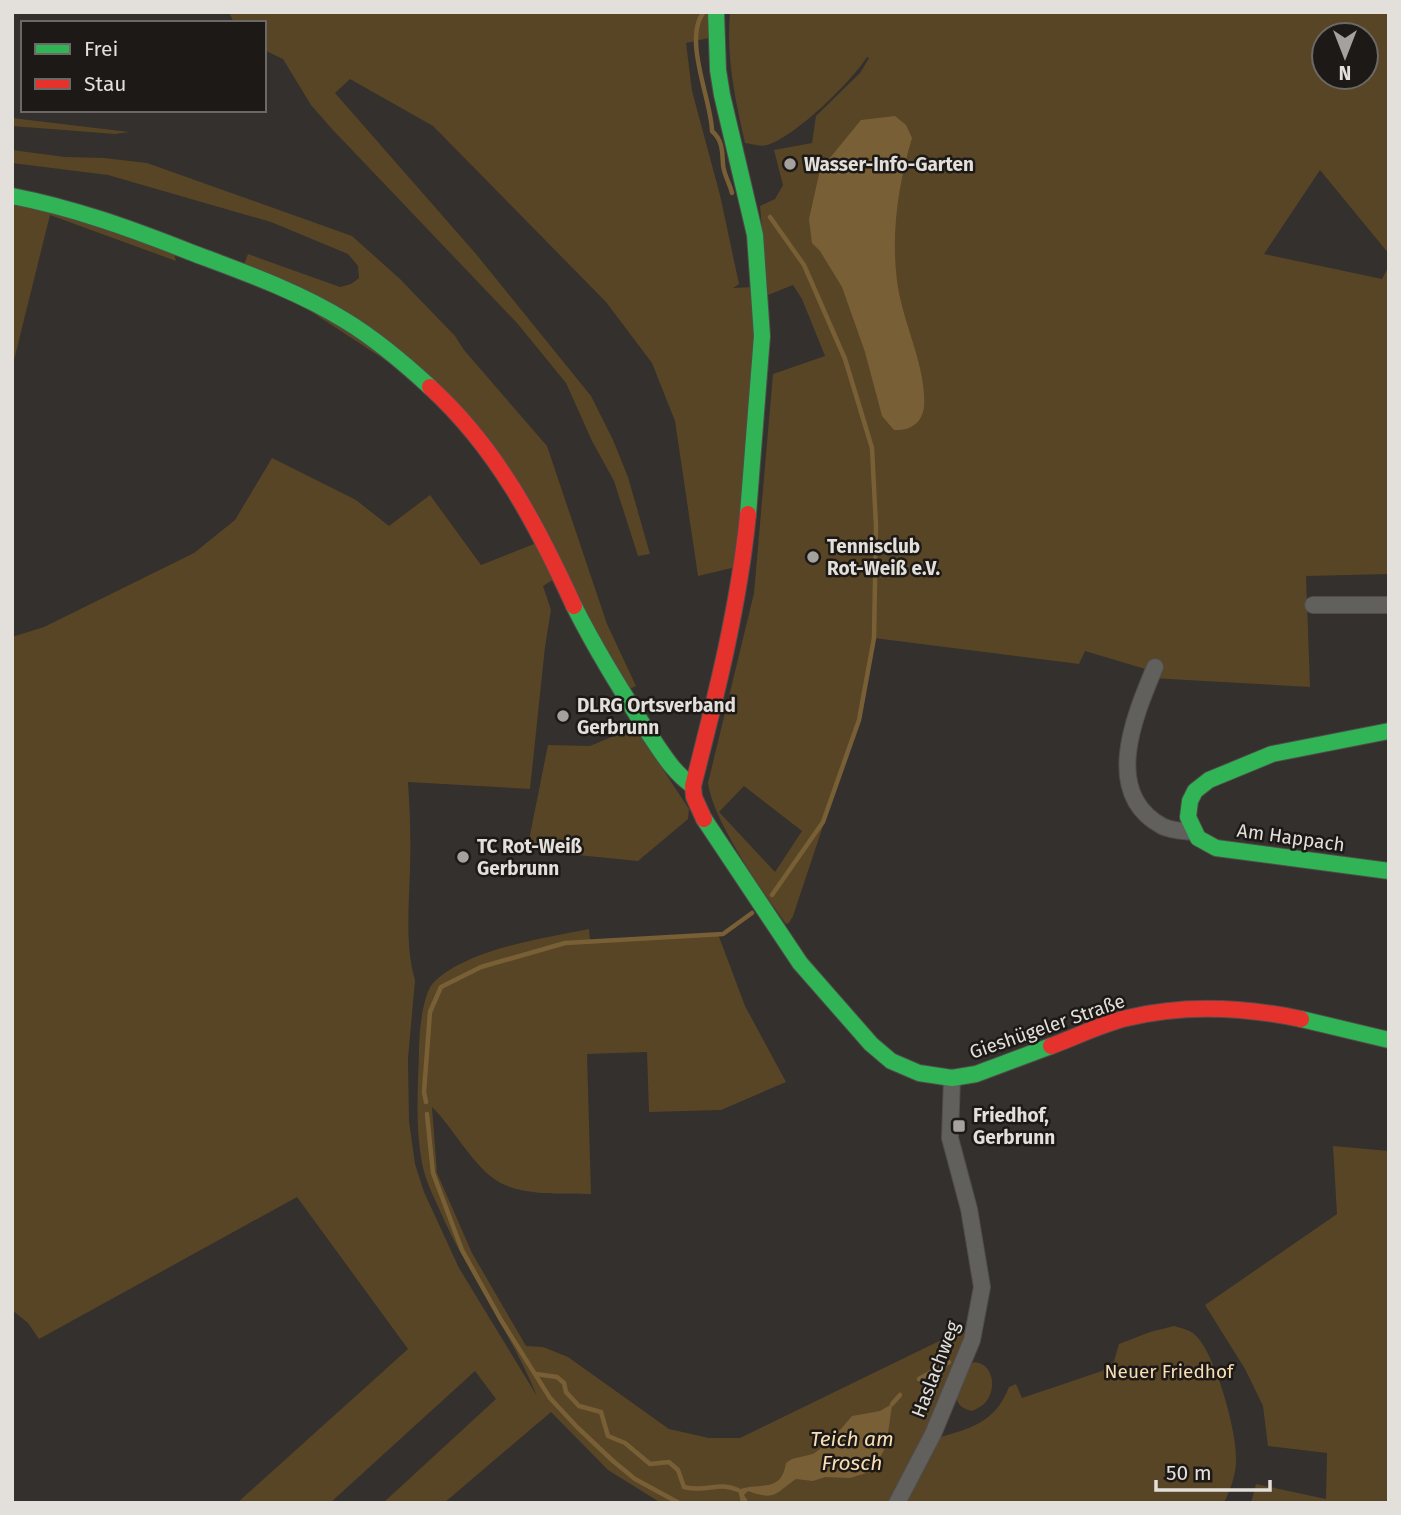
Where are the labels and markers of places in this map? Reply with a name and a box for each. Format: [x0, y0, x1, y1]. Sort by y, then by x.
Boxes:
place label: Wasser-Info-Garten [804, 153, 974, 176]
marker: Wasser-Info-Garten [782, 156, 798, 172]
place label: Tennisclub Rot-Weiß e.V. [827, 535, 940, 580]
marker: Tennisclub Rot-Weiß e.V. [805, 549, 821, 565]
place label: DLRG Ortsverband Gerbrunn [577, 694, 736, 739]
marker: DLRG Ortsverband Gerbrunn [555, 708, 571, 724]
place label: TC Rot-Weiß Gerbrunn [477, 835, 583, 880]
marker: TC Rot-Weiß Gerbrunn [455, 849, 471, 865]
place label: Friedhof, Gerbrunn [973, 1104, 1055, 1149]
marker: Friedhof, Gerbrunn [951, 1118, 967, 1134]

